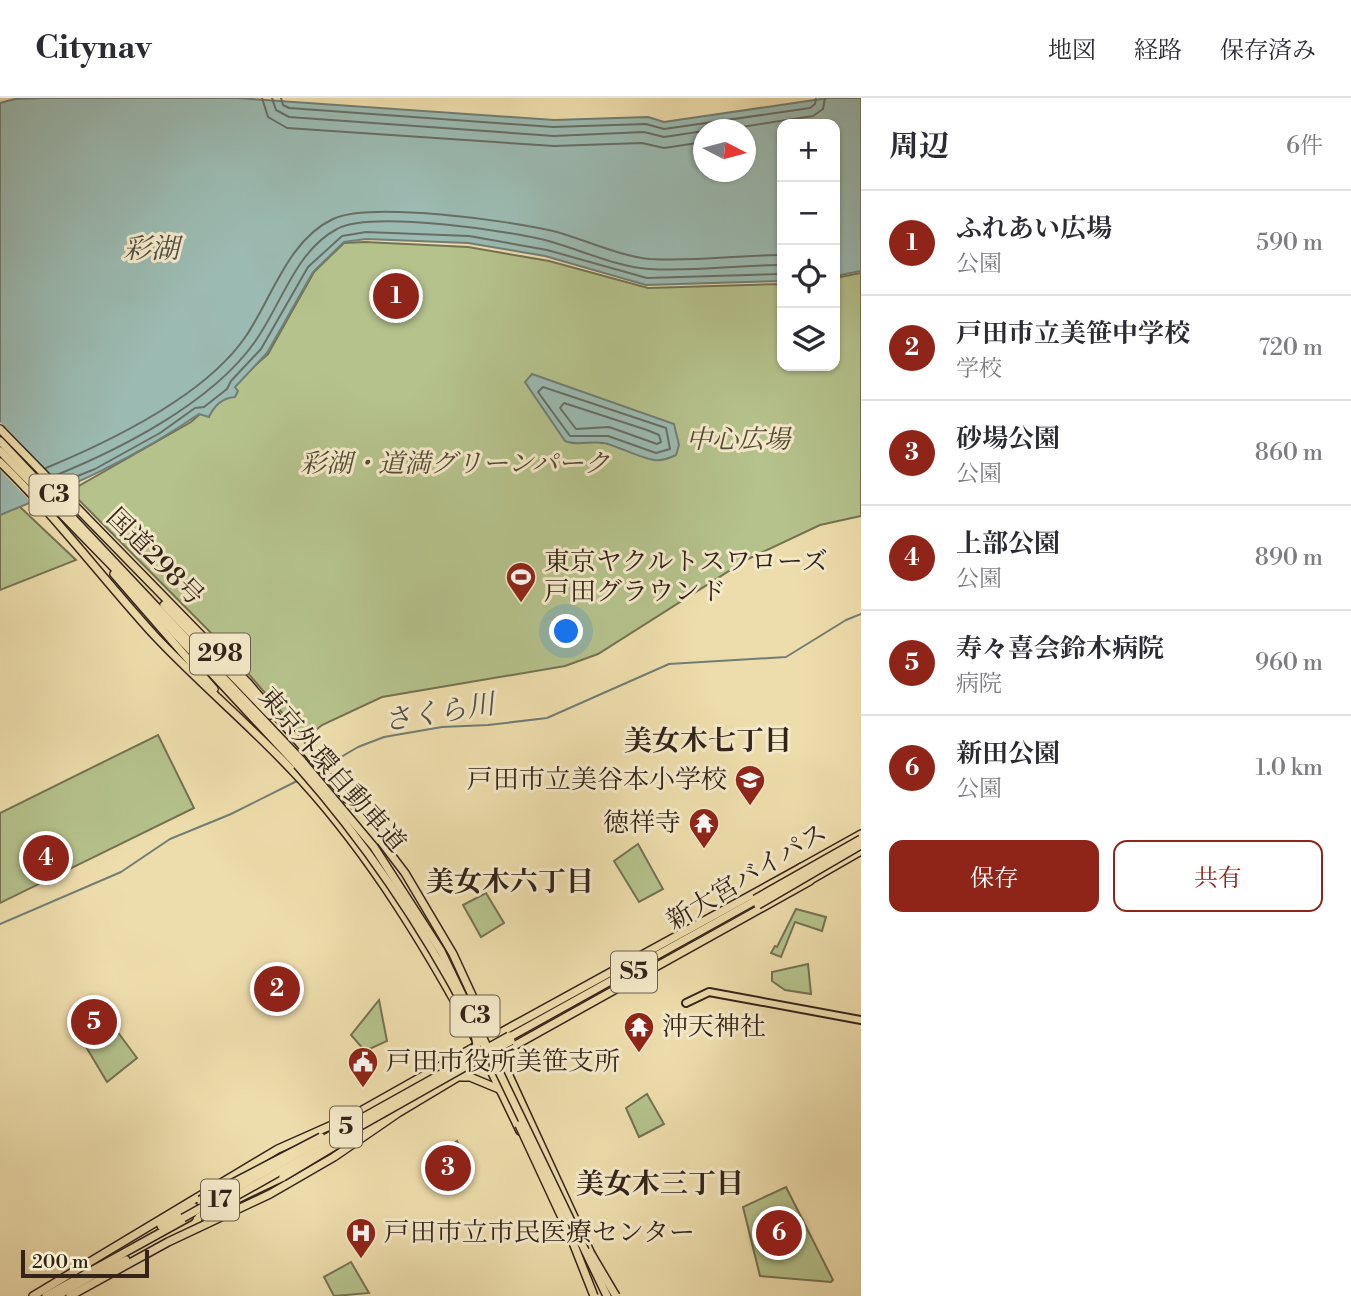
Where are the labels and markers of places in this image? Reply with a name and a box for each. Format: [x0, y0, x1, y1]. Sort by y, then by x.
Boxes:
pin: 1 [373, 270, 419, 322]
place label: 東京ヤクルトスワローズ 戸田グラウンド [544, 546, 828, 608]
sports icon: 東京ヤクルトスワローズ 戸田グラウンド [504, 560, 538, 604]
school or university icon: 戸田市立美谷本小学校 [733, 763, 767, 807]
place label: 戸田市立美谷本小学校 [467, 764, 727, 796]
temple icon: 徳祥寺 [687, 806, 721, 850]
place label: 徳祥寺 [603, 807, 681, 839]
pin: 4 [23, 832, 69, 884]
pin: 2 [254, 963, 300, 1015]
pin: 5 [71, 996, 117, 1048]
temple icon: 沖天神社 [622, 1010, 656, 1054]
place label: 沖天神社 [662, 1011, 766, 1043]
public building icon: 戸田市役所美笹支所 [346, 1045, 380, 1089]
place label: 戸田市役所美笹支所 [386, 1046, 620, 1078]
pin: 3 [425, 1142, 471, 1194]
pin: 6 [756, 1207, 802, 1259]
hospital icon: 戸田市立市民医療センター [344, 1216, 378, 1260]
place label: 戸田市立市民医療センター [384, 1217, 695, 1249]

